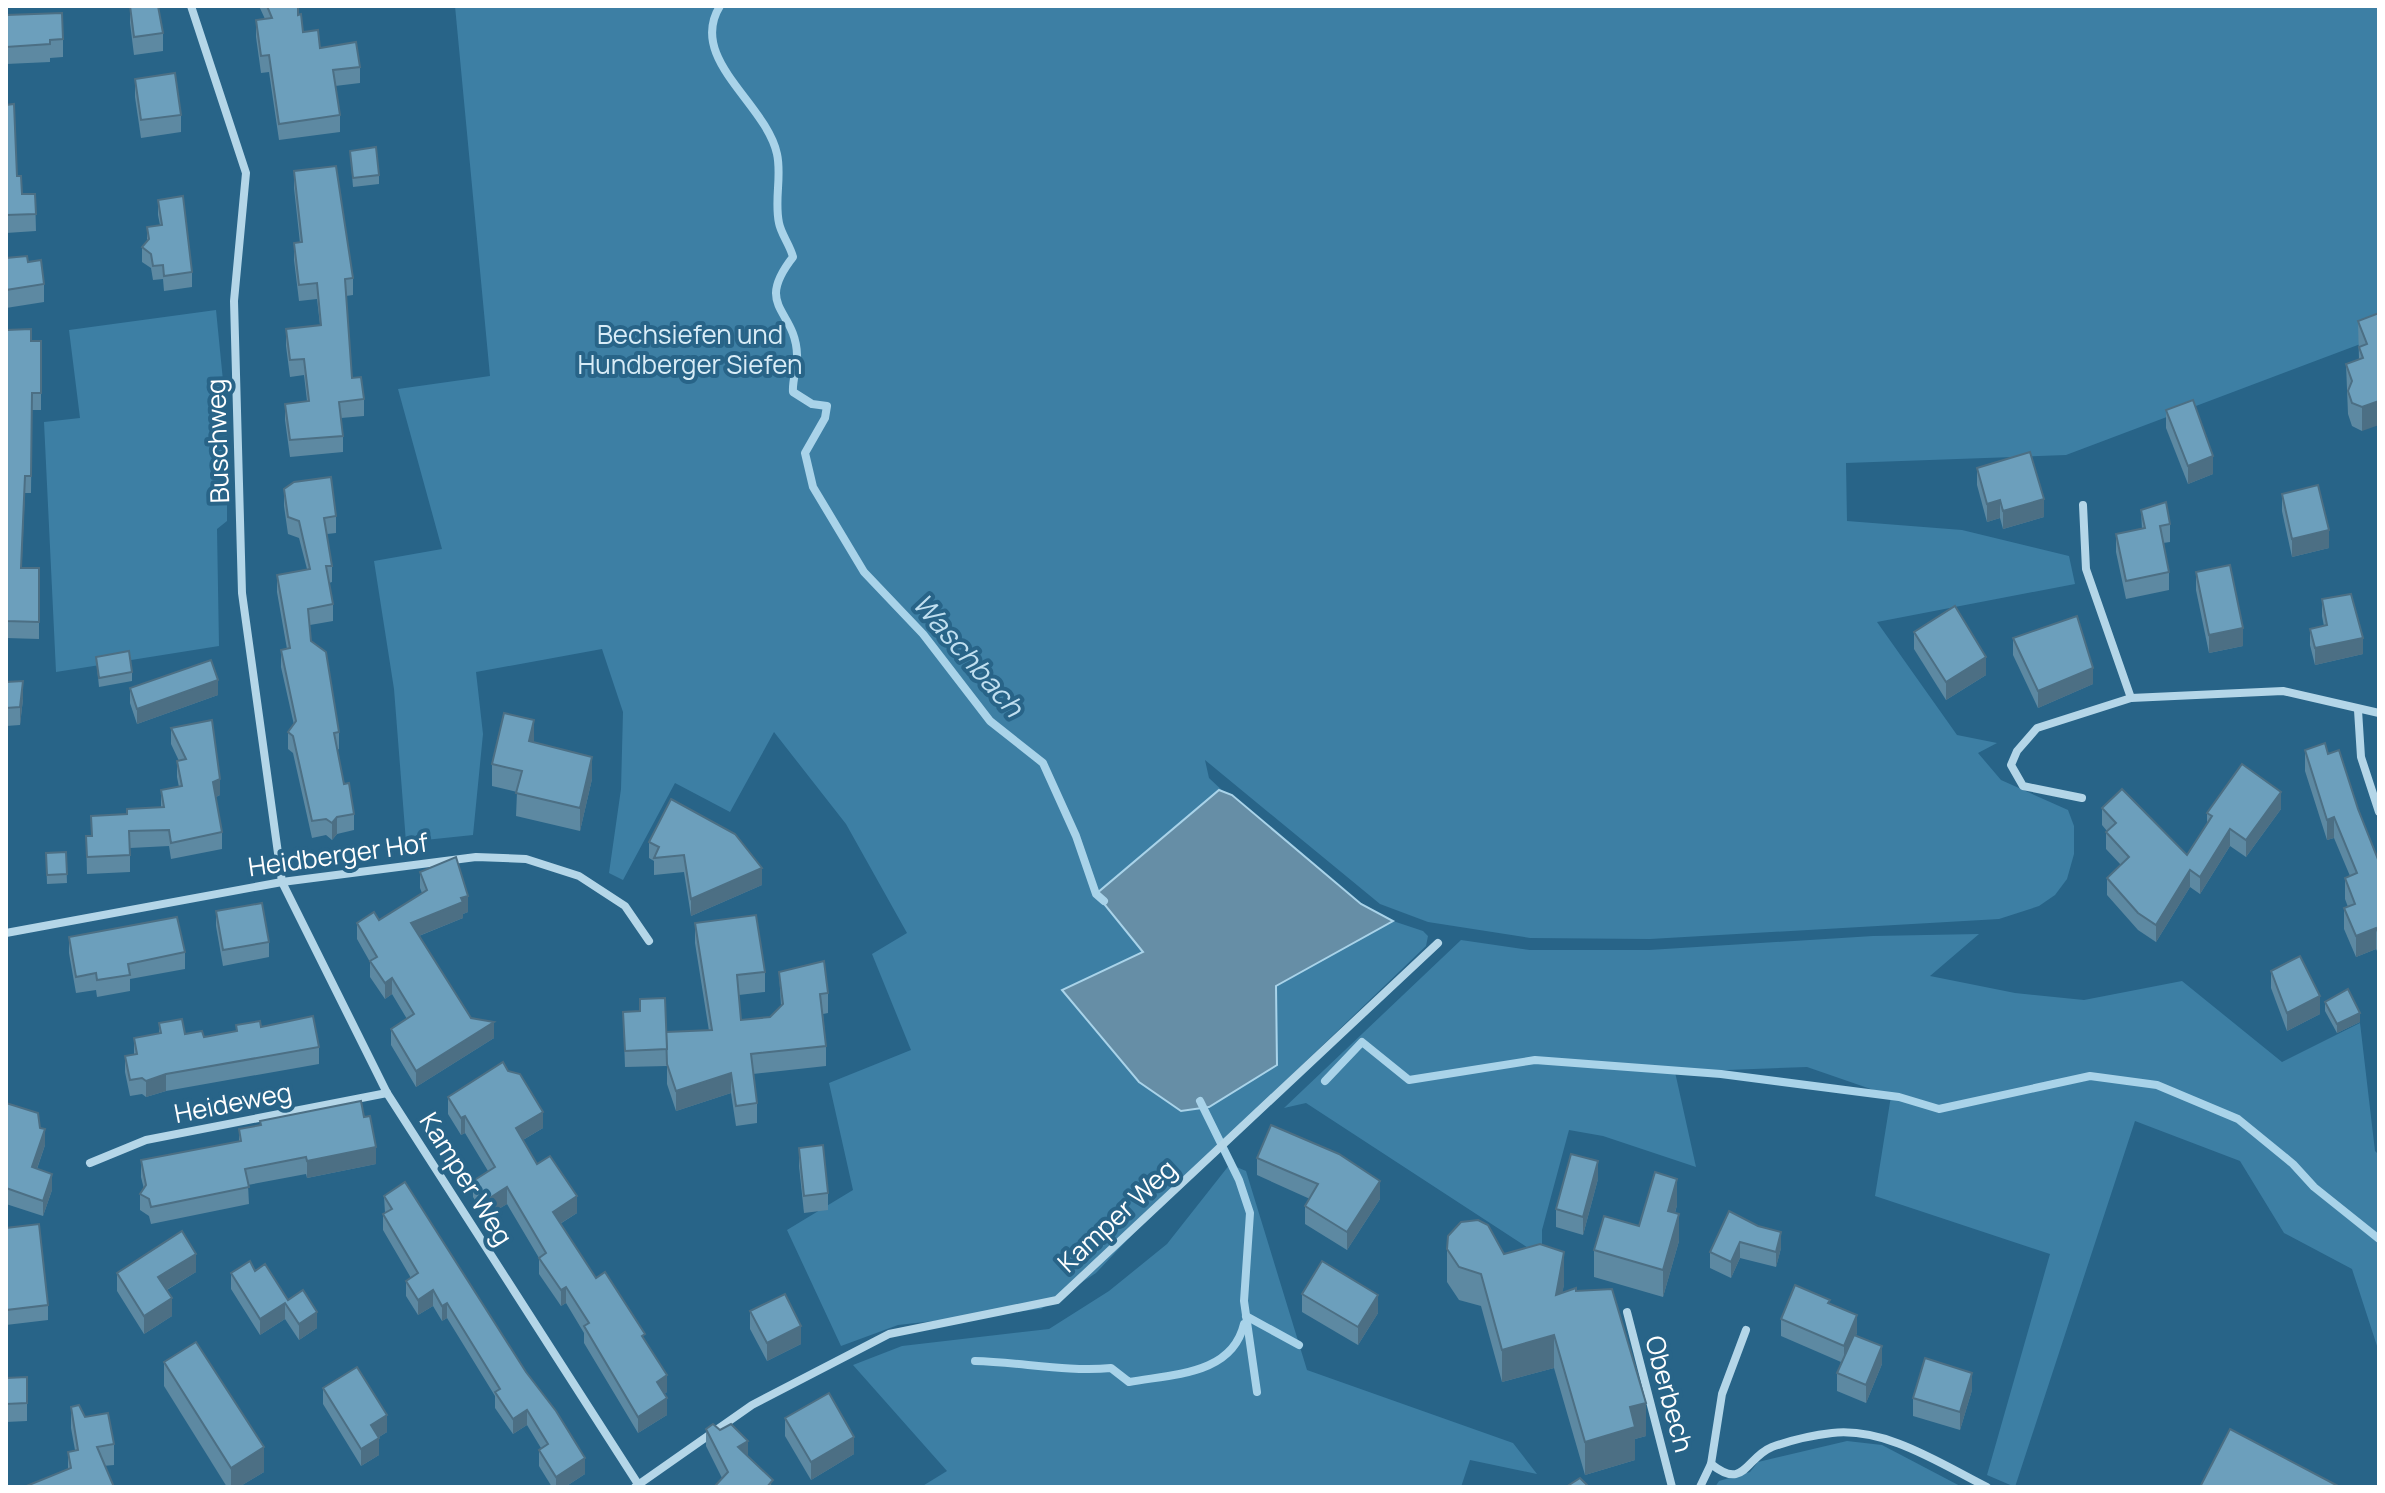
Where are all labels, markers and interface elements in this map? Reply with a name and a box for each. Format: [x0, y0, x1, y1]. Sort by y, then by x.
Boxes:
park label: Bechsiefen und Hundberger Siefen [578, 316, 802, 382]
street label: Buschweg [197, 378, 237, 504]
water label: Waschbach [905, 585, 1034, 725]
street label: Heidberger Hof [246, 824, 430, 884]
street label: Heideweg [171, 1073, 295, 1131]
street label: Kamper Weg [412, 1105, 522, 1252]
street label: Kamper Weg [1049, 1151, 1184, 1280]
street label: Oberbech [1637, 1332, 1703, 1456]

